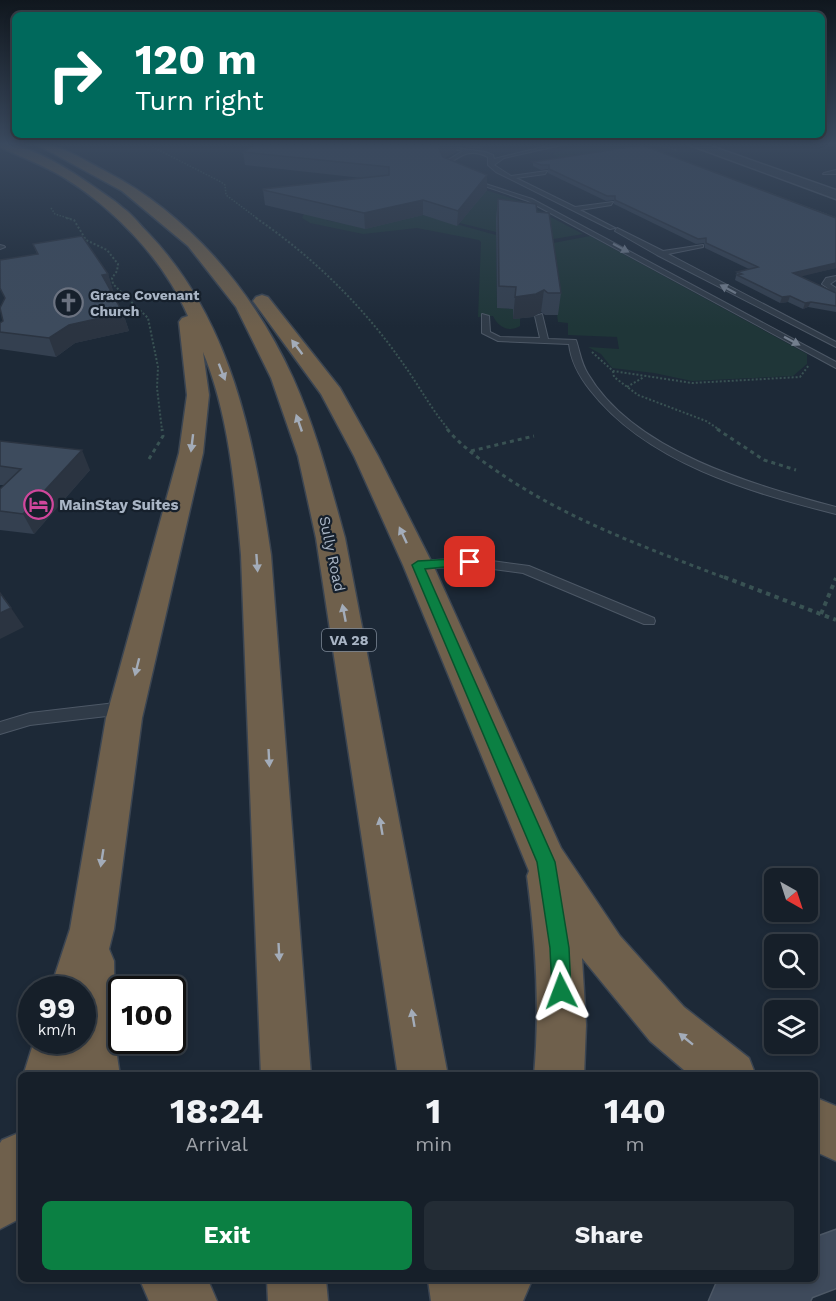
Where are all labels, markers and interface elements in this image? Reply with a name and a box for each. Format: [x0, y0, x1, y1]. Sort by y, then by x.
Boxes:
text: 120 m [135, 35, 257, 84]
icon: right [36, 36, 114, 114]
text: Turn right [135, 85, 264, 117]
one-way arrow [612, 243, 629, 253]
one-way arrow [720, 284, 737, 294]
church icon: Grace Covenant Church [53, 287, 85, 319]
place label: Grace Covenant Church [90, 287, 199, 319]
one-way arrow [784, 336, 801, 346]
one-way arrow [292, 340, 304, 355]
one-way arrow [217, 363, 227, 381]
one-way arrow [294, 414, 304, 432]
one-way arrow [187, 434, 197, 453]
hotel icon: MainStay Suites [22, 489, 54, 521]
place label: MainStay Suites [59, 496, 178, 514]
street label: Sully Road [315, 515, 349, 593]
one-way arrow [399, 526, 408, 543]
pin [444, 536, 495, 587]
icon: arrive [453, 545, 486, 578]
one-way arrow [252, 554, 261, 573]
one-way arrow [339, 603, 348, 622]
road number: VA 28 [322, 629, 376, 651]
one-way arrow [131, 657, 141, 676]
one-way arrow [264, 748, 273, 767]
one-way arrow [376, 816, 385, 835]
one-way arrow [98, 849, 107, 868]
north arrow [764, 868, 818, 922]
map controls [764, 868, 818, 1054]
button: search [764, 934, 818, 988]
one-way arrow [275, 943, 284, 962]
position arrow [529, 959, 593, 1023]
speed limit sign: 100 [108, 976, 186, 1054]
text: 99 [39, 990, 75, 1025]
button: layers [764, 1000, 818, 1054]
one-way arrow [409, 1008, 418, 1027]
text: km/h [38, 1021, 76, 1039]
one-way arrow [678, 1032, 694, 1045]
text: 18:24 [170, 1090, 263, 1132]
text: 1 [426, 1090, 441, 1132]
text: 140 [604, 1090, 666, 1132]
text: Arrival [185, 1132, 248, 1156]
text: min [415, 1132, 452, 1156]
text: m [625, 1132, 645, 1156]
button: Exit [42, 1201, 412, 1270]
button: Share [424, 1201, 794, 1270]

